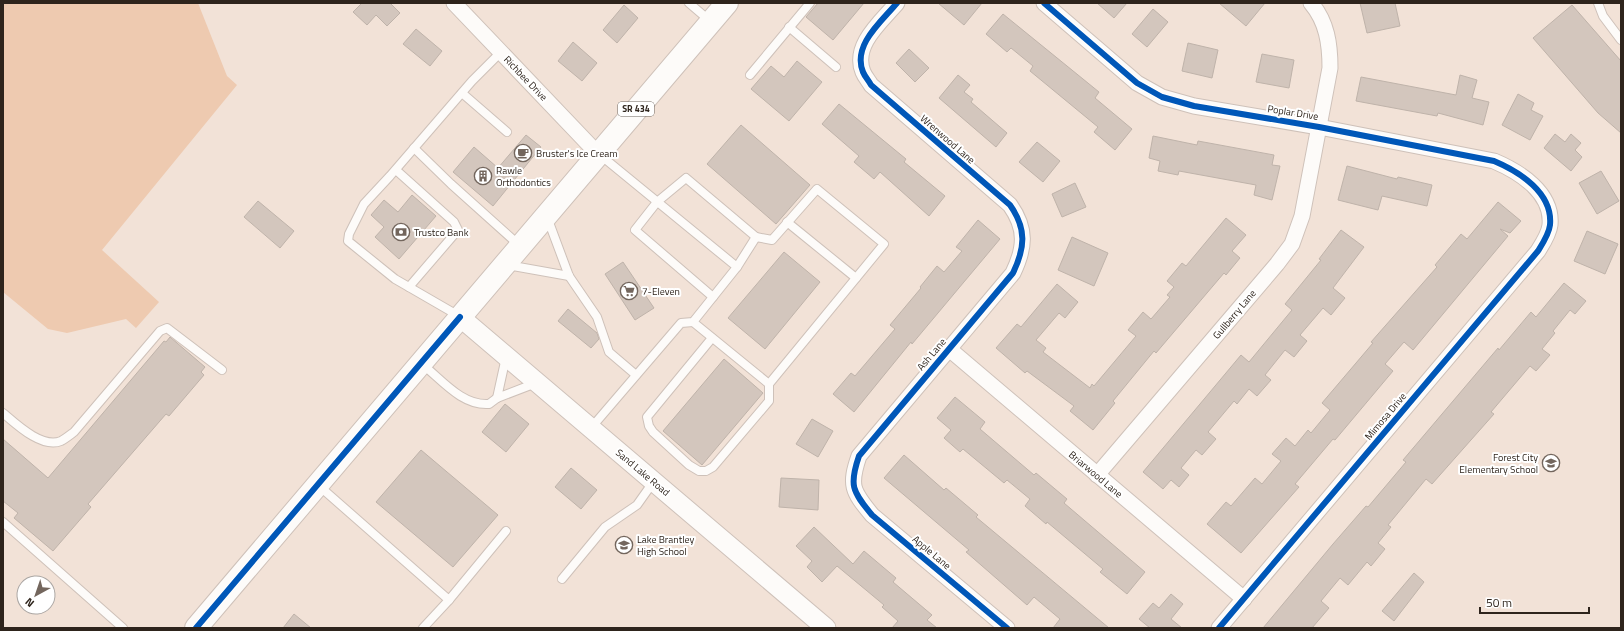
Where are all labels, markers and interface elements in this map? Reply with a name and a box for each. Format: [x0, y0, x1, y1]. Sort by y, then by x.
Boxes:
street label: Richbee Drive [500, 52, 551, 104]
street label: Poplar Drive [1266, 101, 1319, 124]
road number: SR 434 [618, 102, 654, 116]
street label: Wrenwood Lane [917, 111, 978, 167]
cafe icon: Bruster's Ice Cream [513, 143, 533, 163]
place label: Bruster's Ice Cream [536, 146, 618, 161]
place label: Rawle Orthodontics [496, 163, 551, 190]
building icon: Rawle Orthodontics [473, 166, 493, 186]
bank icon: Trustco Bank [391, 222, 411, 242]
place label: Trustco Bank [414, 225, 469, 240]
supermarket icon: 7-Eleven [619, 281, 639, 301]
place label: 7-Eleven [642, 284, 680, 299]
street label: Gullberry Lane [1209, 286, 1260, 342]
street label: Ash Lane [913, 335, 949, 374]
street label: Mimosa Drive [1361, 389, 1410, 443]
street label: Sand Lake Road [612, 445, 673, 500]
street label: Briarwood Lane [1066, 447, 1126, 501]
place label: Forest City Elementary School [1459, 450, 1538, 477]
school or university icon: Forest City Elementary School [1541, 453, 1561, 473]
place label: Lake Brantley High School [637, 532, 694, 559]
street label: Apple Lane [909, 532, 954, 573]
school or university icon: Lake Brantley High School [614, 535, 634, 555]
north arrow [16, 575, 56, 615]
scale bar [1480, 589, 1589, 615]
text: 50 m [1486, 593, 1512, 612]
text: N [22, 594, 38, 611]

